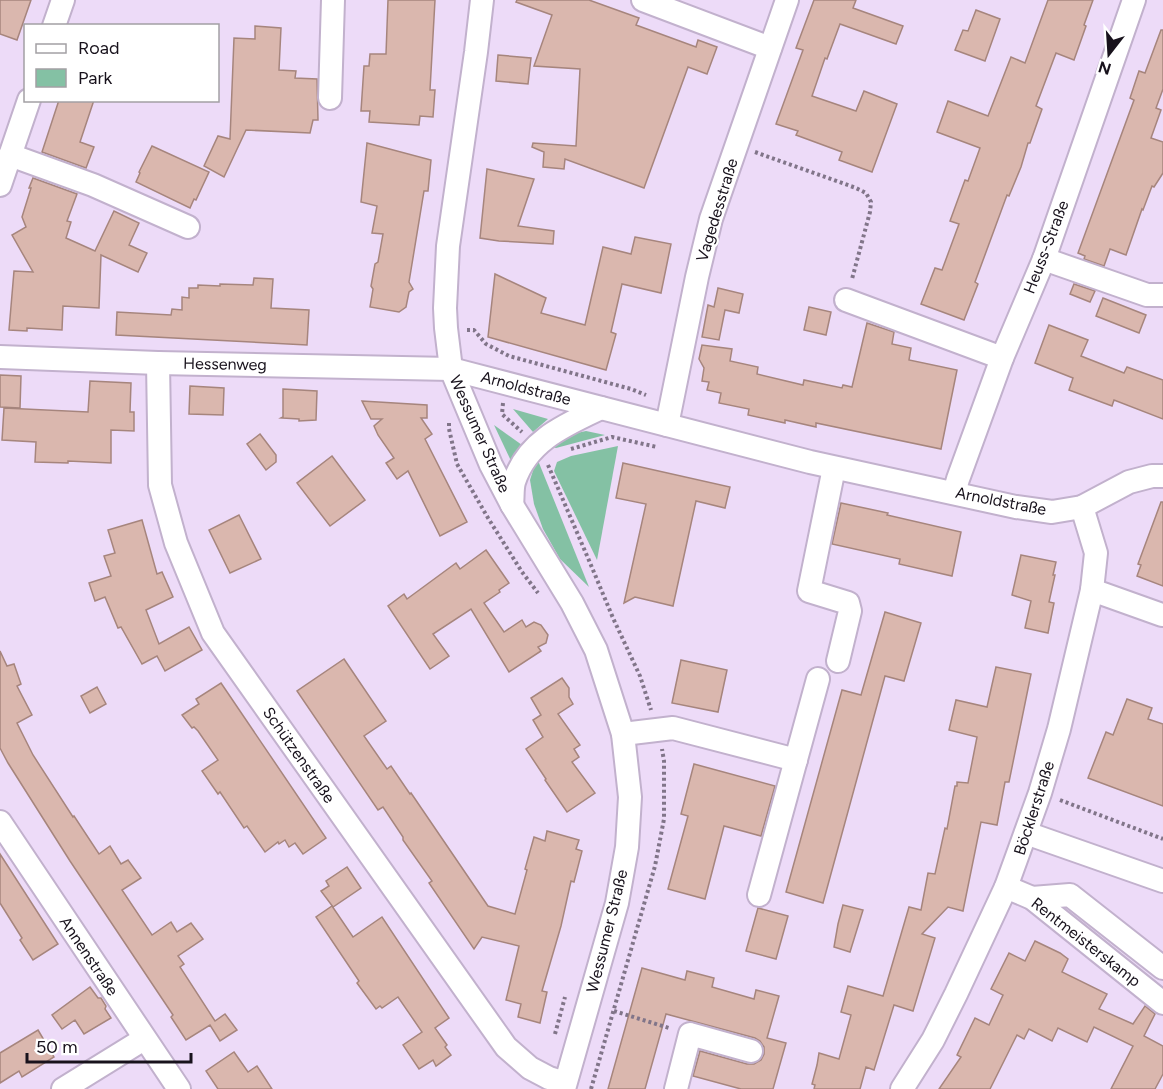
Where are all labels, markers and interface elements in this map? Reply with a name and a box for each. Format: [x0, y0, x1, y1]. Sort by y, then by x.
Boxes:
legend [24, 24, 219, 102]
north arrow [1079, 24, 1139, 84]
text: Road [78, 37, 119, 59]
text: N [1096, 57, 1113, 79]
text: Park [78, 67, 113, 89]
street label: Vagedesstraße [692, 156, 742, 264]
street label: Heuss-Straße [1019, 197, 1073, 296]
street label: Hessenweg [183, 354, 267, 374]
street label: Arnoldstraße [479, 367, 573, 409]
street label: Wessumer Straße [446, 372, 514, 496]
street label: Arnoldstraße [954, 483, 1048, 519]
street label: Schützenstraße [259, 703, 339, 807]
street label: Böcklerstraße [1010, 758, 1058, 858]
street label: Wessumer Straße [583, 867, 632, 995]
street label: Rentmeisterskamp [1027, 893, 1145, 991]
street label: Annenstraße [56, 913, 123, 999]
scale bar [27, 1026, 190, 1064]
text: 50 m [36, 1036, 78, 1058]

